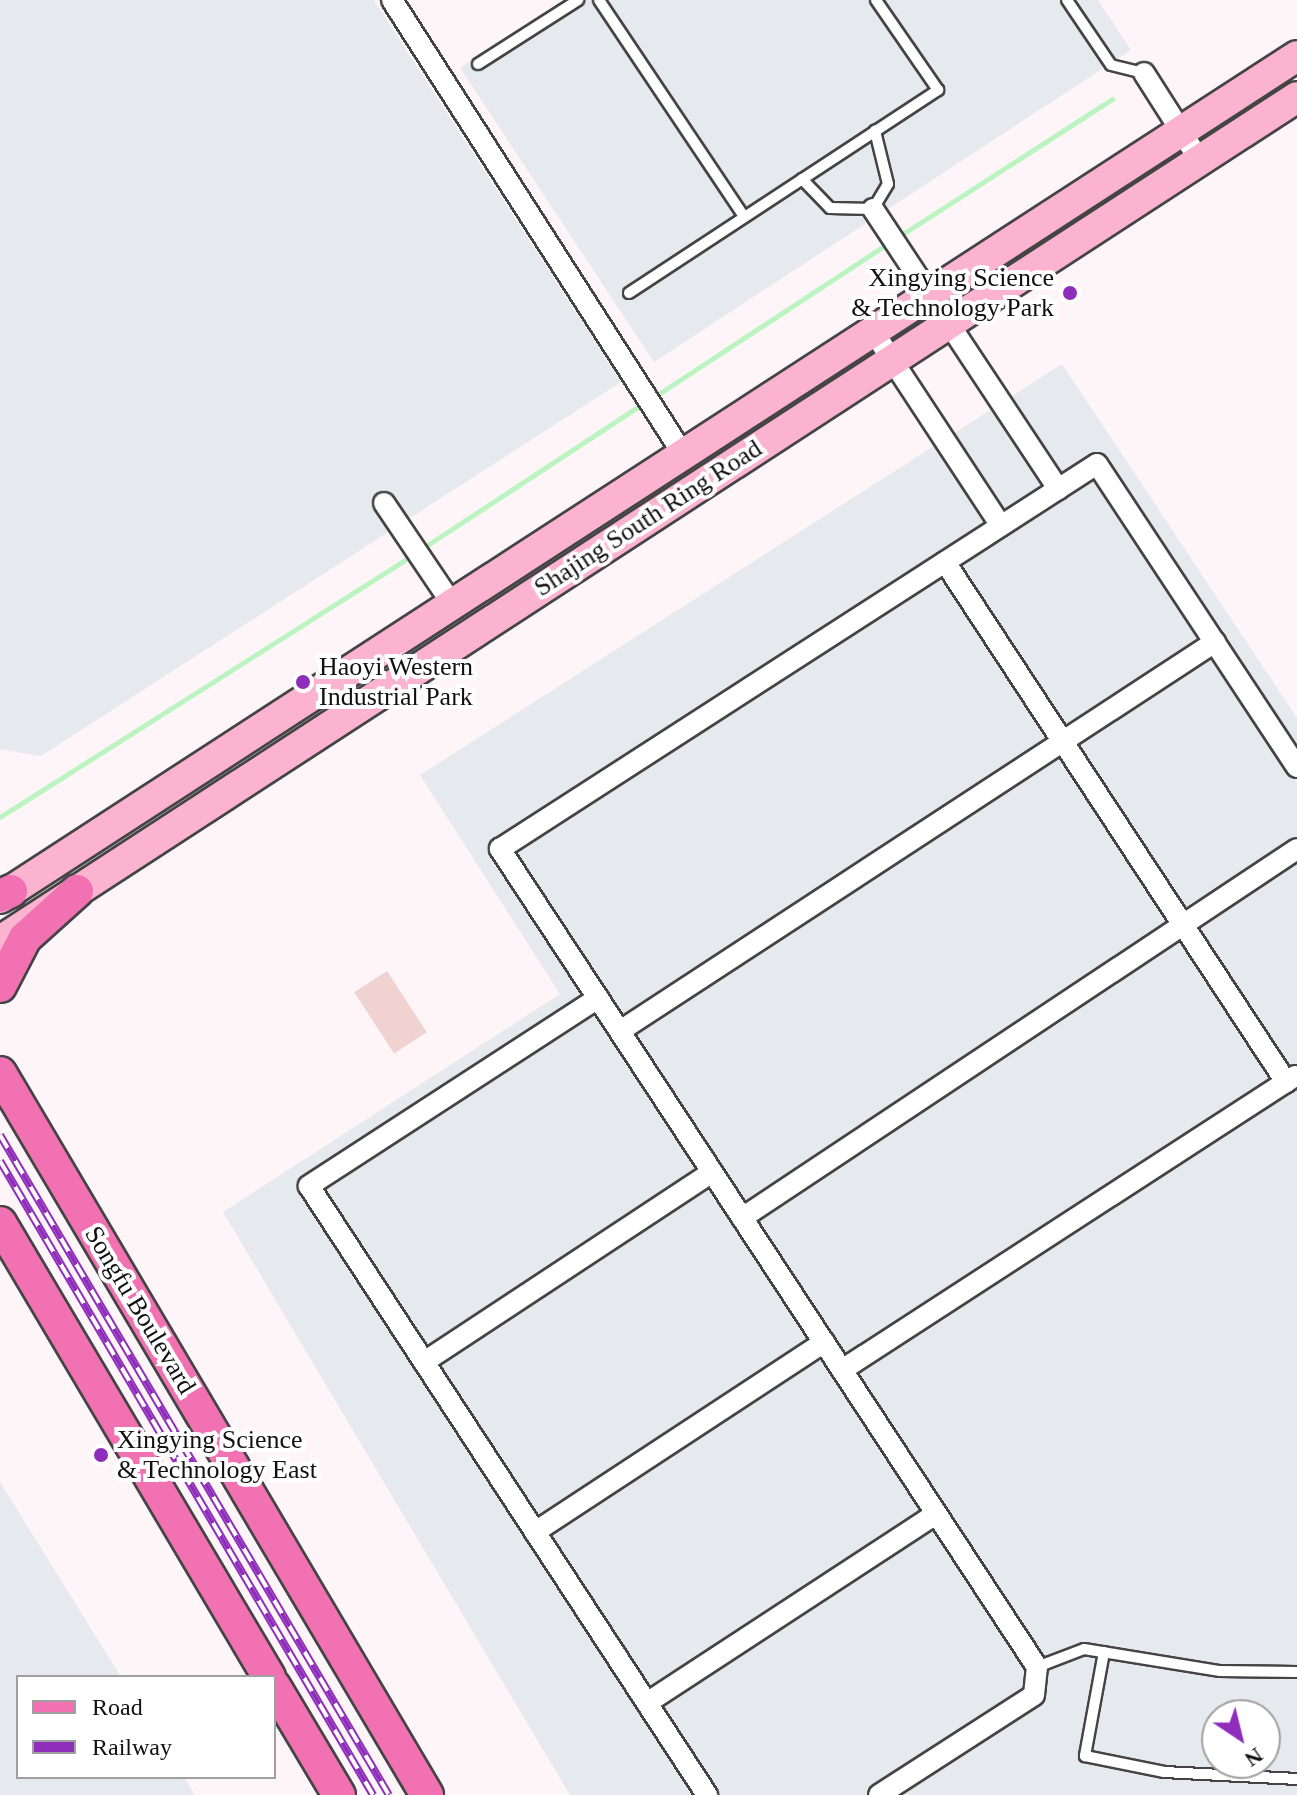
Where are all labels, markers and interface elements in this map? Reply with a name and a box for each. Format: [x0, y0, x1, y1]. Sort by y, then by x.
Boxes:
place label: Xingying Science & Technology Park [830, 262, 1054, 324]
marker: Xingying Science & Technology Park [1061, 284, 1079, 302]
street label: Shajing South Ring Road [515, 424, 781, 612]
place label: Haoyi Western Industrial Park [319, 651, 495, 712]
marker: Haoyi Western Industrial Park [294, 673, 312, 691]
street label: Songfu Boulevard [71, 1210, 209, 1410]
place label: Xingying Science & Technology East [117, 1424, 338, 1486]
marker: Xingying Science & Technology East [92, 1446, 110, 1464]
legend [16, 1675, 276, 1779]
text: Road [92, 1694, 143, 1720]
north arrow [1201, 1699, 1281, 1779]
text: Railway [92, 1734, 172, 1760]
text: N [1240, 1743, 1268, 1772]

